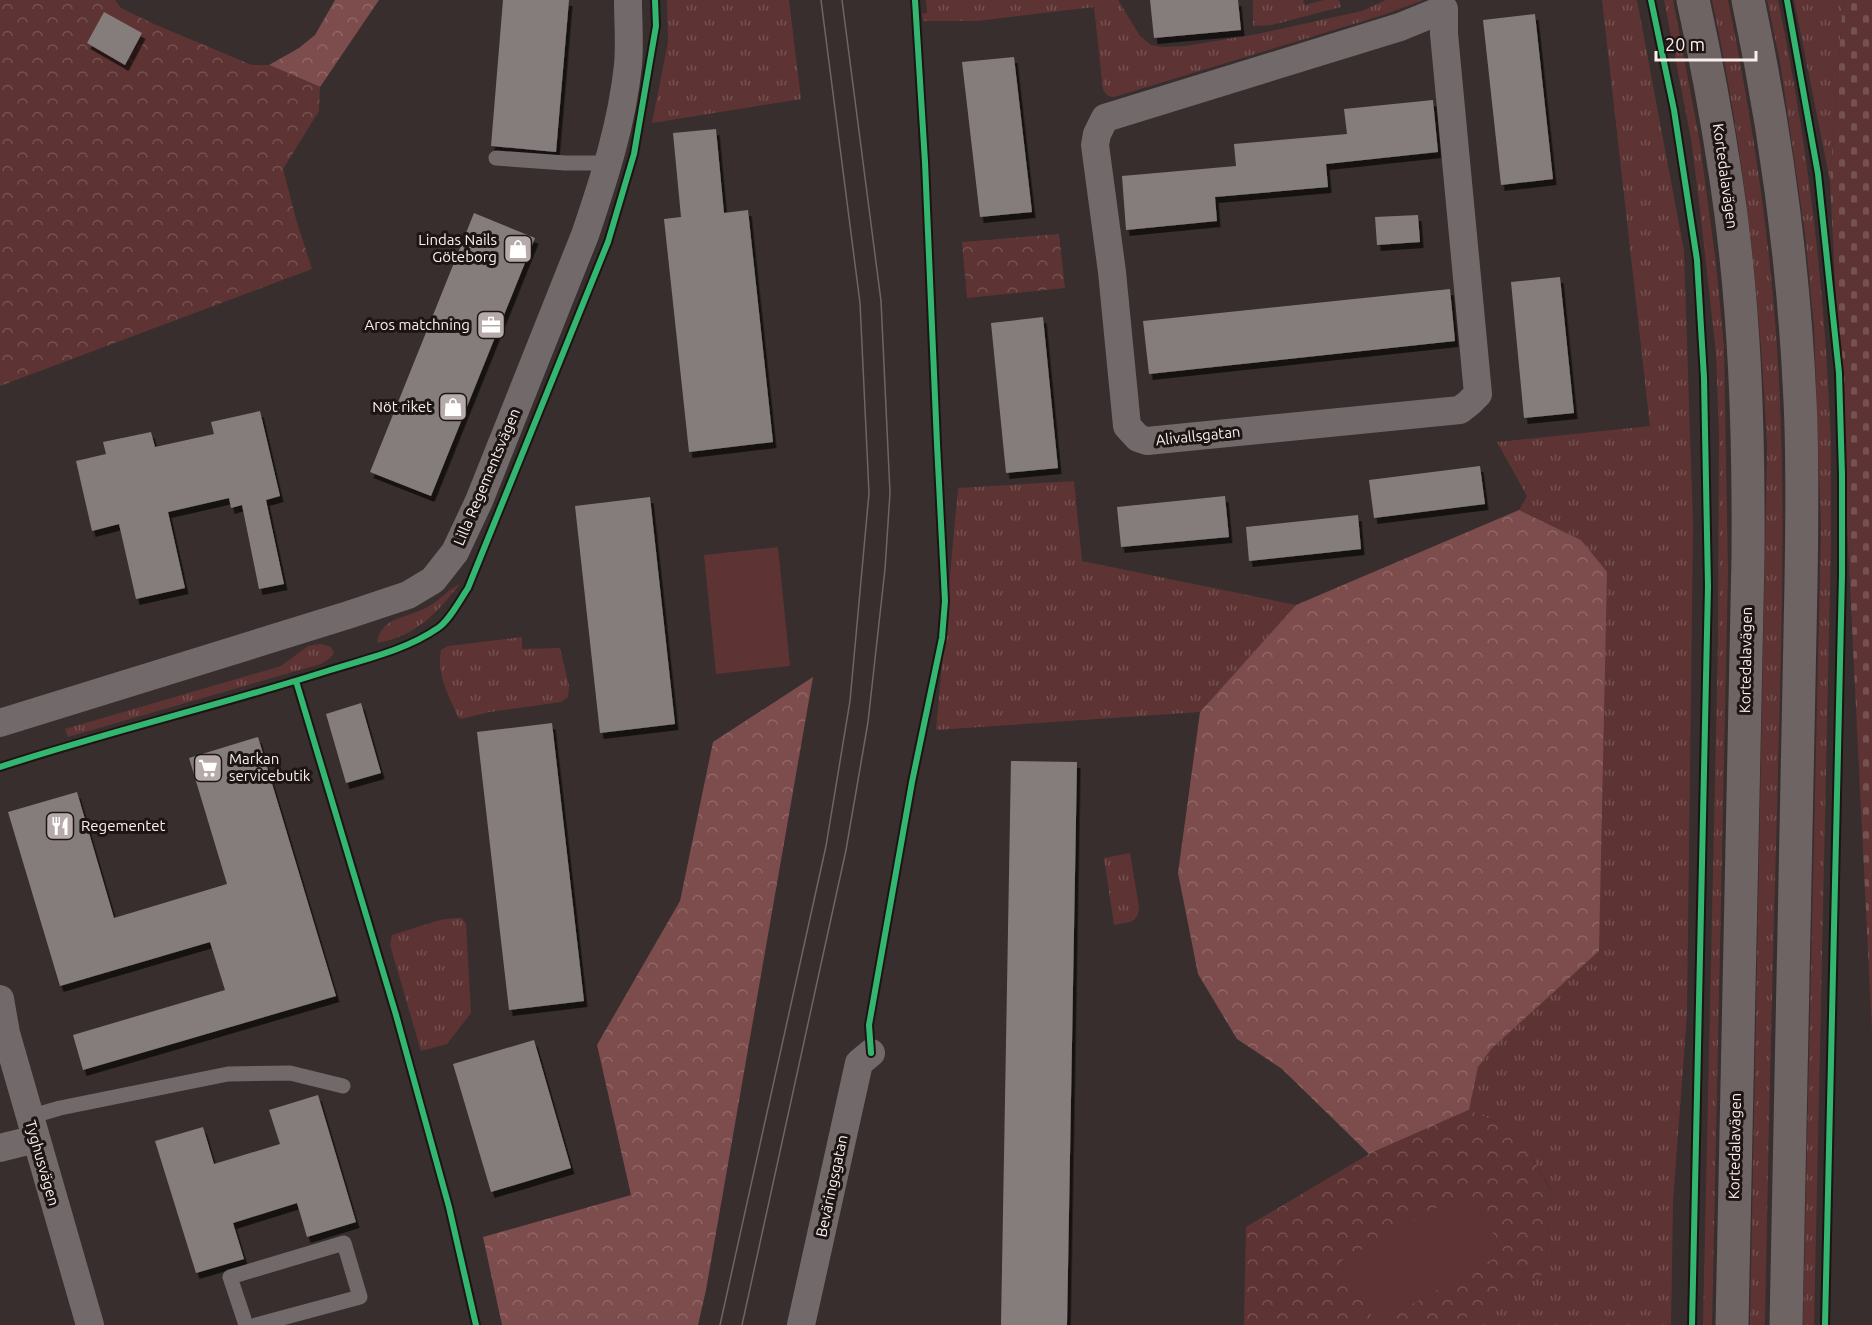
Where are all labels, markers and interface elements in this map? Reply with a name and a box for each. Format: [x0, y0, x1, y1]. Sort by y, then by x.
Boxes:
scale bar [1656, 24, 1756, 62]
text: 20 m [1665, 34, 1705, 54]
street label: Kortedalavägen [1710, 122, 1741, 230]
place label: Lindas Nails Göteborg [418, 231, 497, 265]
shop icon: Lindas Nails Göteborg [502, 233, 534, 265]
office icon: Aros matchning [475, 309, 507, 341]
place label: Aros matchning [364, 316, 470, 333]
shop icon: Nöt riket [437, 391, 469, 423]
place label: Nöt riket [372, 398, 432, 415]
street label: Lilla Regementsvägen [450, 406, 523, 548]
street label: Alivallsgatan [1155, 423, 1241, 448]
street label: Kortedalavägen [1736, 607, 1755, 713]
place label: Markan servicebutik [229, 750, 311, 784]
supermarket icon: Markan servicebutik [192, 752, 224, 784]
restaurant icon: Regementet [44, 810, 76, 842]
place label: Regementet [81, 817, 165, 834]
street label: Kortedalavägen [1725, 1093, 1744, 1199]
street label: Tyghusvägen [22, 1118, 63, 1208]
street label: Beväringsgatan [812, 1133, 851, 1239]

